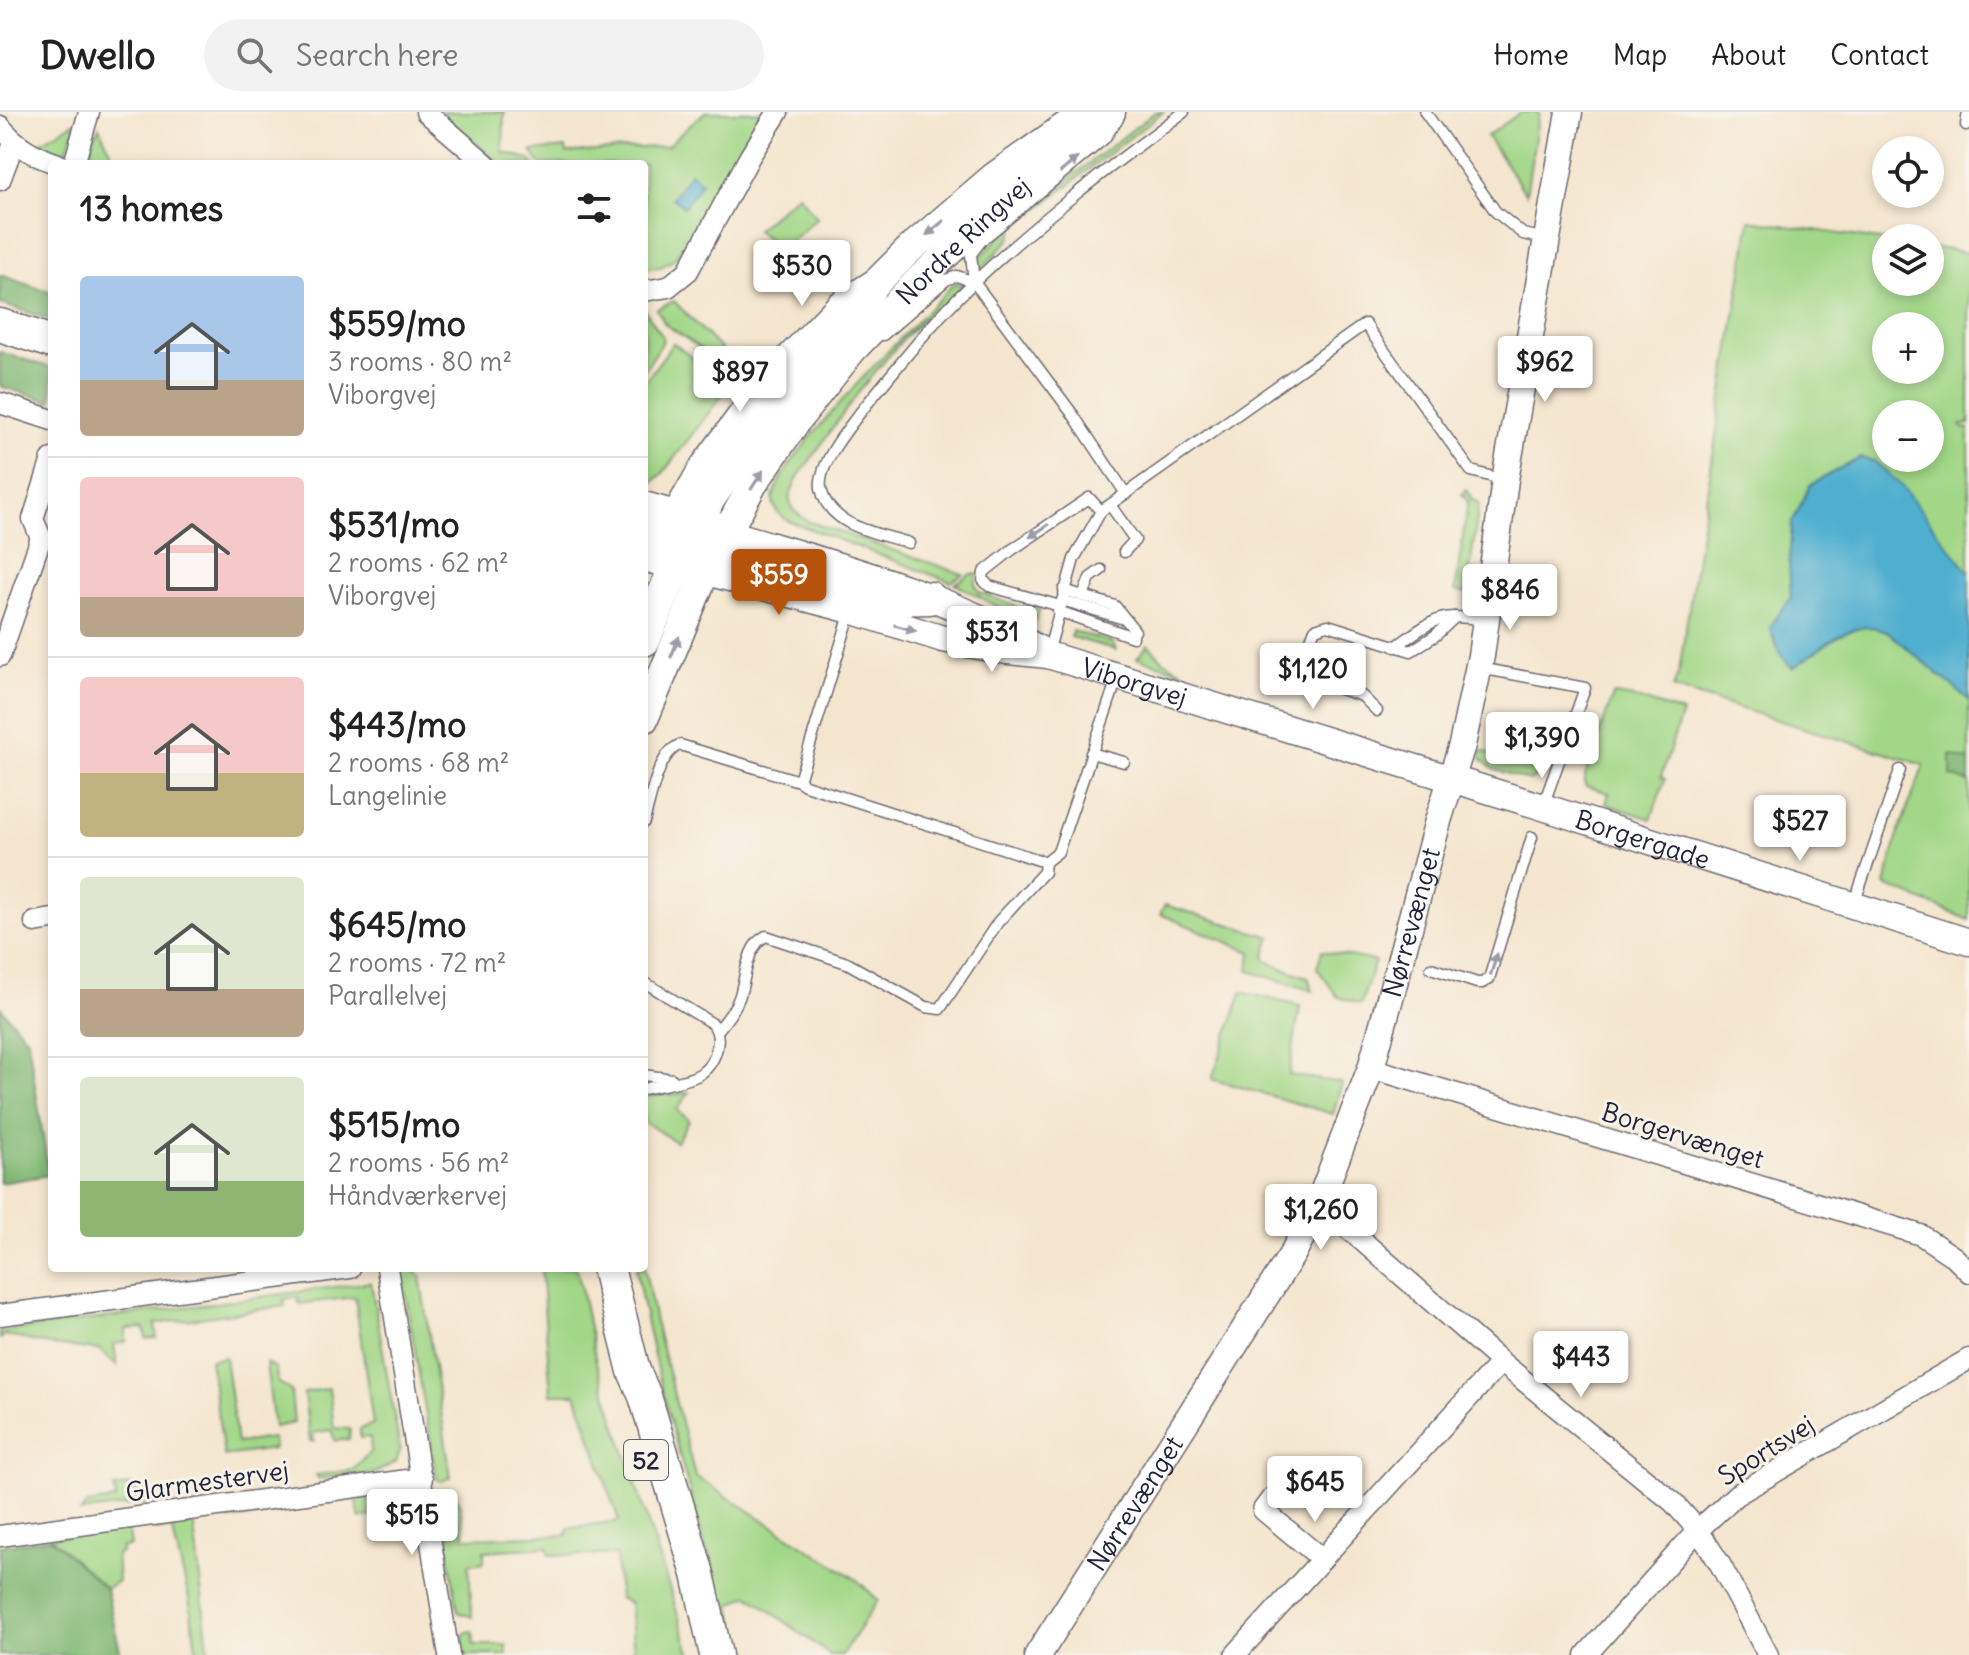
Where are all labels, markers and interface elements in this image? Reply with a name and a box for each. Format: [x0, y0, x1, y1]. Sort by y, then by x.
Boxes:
search box [204, 19, 764, 91]
text: Dwello [40, 32, 156, 79]
icon: search [232, 33, 276, 77]
text: Search here [296, 36, 458, 74]
text: Home [1493, 37, 1569, 73]
text: Map [1613, 37, 1667, 73]
text: About [1711, 37, 1786, 73]
text: Contact [1830, 37, 1929, 73]
map controls [1872, 136, 1944, 472]
button: locate [1872, 136, 1944, 208]
one-way arrow [1059, 157, 1079, 174]
street label: Nordre Ringvej [888, 169, 1037, 311]
icon: filters [572, 186, 616, 230]
text: 13 homes [80, 187, 223, 230]
one-way arrow [925, 219, 945, 236]
button: layers [1872, 224, 1944, 296]
pin: $530 [755, 240, 849, 308]
text: $530 [771, 249, 833, 282]
text: $559/mo [328, 302, 466, 345]
icon: home [144, 308, 240, 404]
button: + [1872, 312, 1944, 384]
pin: $962 [1498, 336, 1592, 404]
text: 3 rooms · 80 m² [328, 345, 512, 378]
text: $962 [1516, 345, 1574, 378]
pin: $897 [693, 346, 787, 414]
text: $897 [711, 355, 769, 388]
text: Viborgvej [328, 378, 436, 411]
button: − [1872, 400, 1944, 472]
one-way arrow [749, 469, 763, 491]
text: $531/mo [328, 503, 460, 546]
icon: home [144, 509, 240, 605]
one-way arrow [1028, 524, 1049, 539]
text: 2 rooms · 62 m² [328, 546, 509, 579]
pin: $559 [732, 549, 826, 617]
text: $559 [749, 558, 809, 591]
pin: $846 [1463, 564, 1557, 632]
text: $846 [1480, 573, 1540, 606]
text: Viborgvej [328, 579, 436, 612]
pin: $531 [945, 606, 1039, 674]
text: $531 [965, 615, 1019, 648]
one-way arrow [893, 622, 917, 635]
one-way arrow [669, 635, 682, 659]
pin: $1,120 [1248, 643, 1378, 711]
street label: Viborgvej [1078, 650, 1191, 713]
text: $1,120 [1278, 652, 1348, 685]
text: $443/mo [328, 703, 466, 746]
icon: home [144, 709, 240, 805]
pin: $1,390 [1477, 712, 1607, 780]
text: $1,390 [1504, 721, 1580, 754]
text: 2 rooms · 68 m² [328, 746, 510, 779]
text: Langelinie [328, 779, 447, 812]
pin: $527 [1753, 795, 1847, 863]
street label: Borgergade [1571, 802, 1714, 875]
text: $527 [1772, 804, 1828, 837]
street label: Nørrevænget [1374, 844, 1447, 1001]
text: $645/mo [328, 903, 466, 946]
icon: home [144, 909, 240, 1005]
text: 2 rooms · 72 m² [328, 946, 507, 979]
one-way arrow [1488, 951, 1501, 975]
text: Parallelvej [328, 979, 447, 1012]
street label: Borgervænget [1598, 1095, 1768, 1175]
text: $515/mo [328, 1103, 460, 1146]
icon: home [144, 1109, 240, 1205]
text: 2 rooms · 56 m² [328, 1146, 509, 1179]
text: Håndværkervej [328, 1179, 507, 1212]
pin: $1,260 [1256, 1184, 1386, 1252]
text: $1,260 [1283, 1193, 1359, 1226]
pin: $443 [1534, 1331, 1628, 1399]
text: $443 [1551, 1340, 1611, 1373]
street label: Sportsvej [1712, 1408, 1820, 1492]
street label: Nørrevænget [1079, 1429, 1190, 1577]
road number: 52 [624, 1440, 668, 1480]
street label: Glarmestervej [123, 1453, 291, 1509]
pin: $645 [1268, 1456, 1362, 1524]
text: $645 [1285, 1465, 1345, 1498]
pin: $515 [365, 1489, 459, 1557]
text: $515 [385, 1498, 439, 1531]

